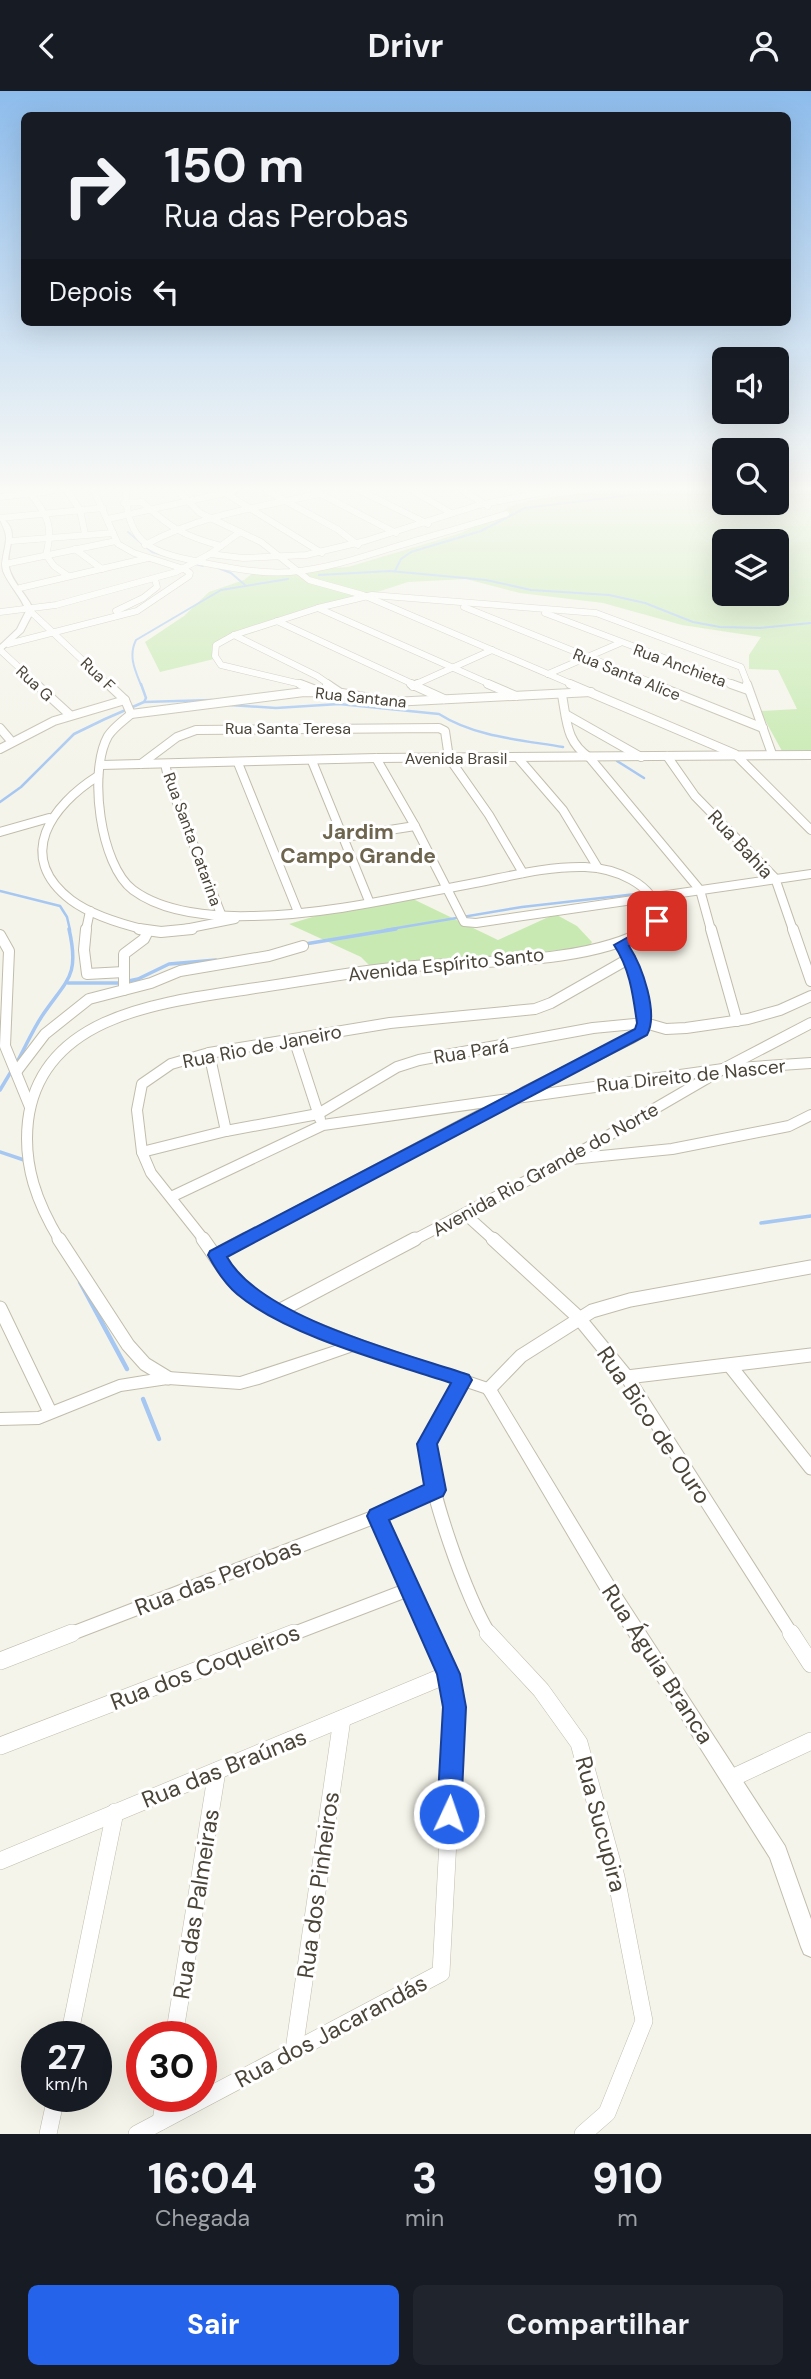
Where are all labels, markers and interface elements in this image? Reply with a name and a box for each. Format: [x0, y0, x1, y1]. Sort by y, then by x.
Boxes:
text: Drivr [368, 25, 443, 67]
icon: back [28, 27, 66, 65]
icon: person [745, 27, 783, 65]
text: 150 m [164, 133, 304, 197]
icon: right [49, 140, 140, 231]
text: Rua das Perobas [164, 195, 409, 237]
icon: left [147, 273, 185, 311]
text: Depois [49, 275, 133, 309]
map controls [712, 347, 789, 606]
button: sound [712, 347, 789, 424]
button: search [712, 438, 789, 515]
button: layers [712, 529, 789, 606]
street label: Rua Anchieta [630, 639, 729, 692]
street label: Rua Santa Alice [570, 643, 684, 706]
street label: Rua F [76, 653, 120, 696]
street label: Rua G [11, 661, 58, 706]
street label: Rua Santana [314, 682, 408, 713]
street label: Rua Santa Teresa [225, 718, 351, 739]
street label: Avenida Brasil [405, 748, 507, 769]
street label: Rua Santa Catarina [159, 770, 226, 909]
street label: Rua Bahia [702, 805, 779, 884]
district label: Jardim Campo Grande [280, 818, 436, 870]
pin [627, 891, 687, 951]
icon: arrive [638, 902, 676, 940]
street label: Avenida Espírito Santo [347, 942, 545, 987]
street label: Rua Rio de Janeiro [180, 1019, 344, 1074]
street label: Rua Pará [432, 1033, 510, 1070]
street label: Rua Direito de Nascer [595, 1053, 787, 1098]
street label: Avenida Rio Grande do Norte [428, 1097, 663, 1242]
street label: Rua Bico de Ouro [590, 1340, 718, 1510]
street label: Rua das Perobas [130, 1531, 306, 1623]
street label: Rua Águia Branca [595, 1578, 721, 1750]
street label: Rua dos Coqueiros [106, 1617, 304, 1717]
street label: Rua das Braúnas [137, 1721, 311, 1815]
street label: Rua Sucupira [568, 1753, 634, 1895]
position arrow [412, 1777, 486, 1851]
street label: Rua dos Pinheiros [290, 1790, 346, 1980]
street label: Rua das Palmeiras [166, 1807, 226, 2001]
street label: Rua dos Jacarandás [230, 1968, 432, 2094]
speed limit sign: 30 [126, 2021, 217, 2112]
text: 27 [47, 2034, 86, 2080]
text: km/h [45, 2072, 88, 2096]
text: 16:04 [148, 2151, 257, 2206]
text: 3 [412, 2151, 437, 2206]
text: 910 [592, 2151, 663, 2206]
text: Chegada [155, 2203, 250, 2233]
text: min [405, 2203, 444, 2233]
text: m [617, 2203, 638, 2233]
button: Sair [28, 2285, 399, 2365]
button: Compartilhar [413, 2285, 783, 2365]

